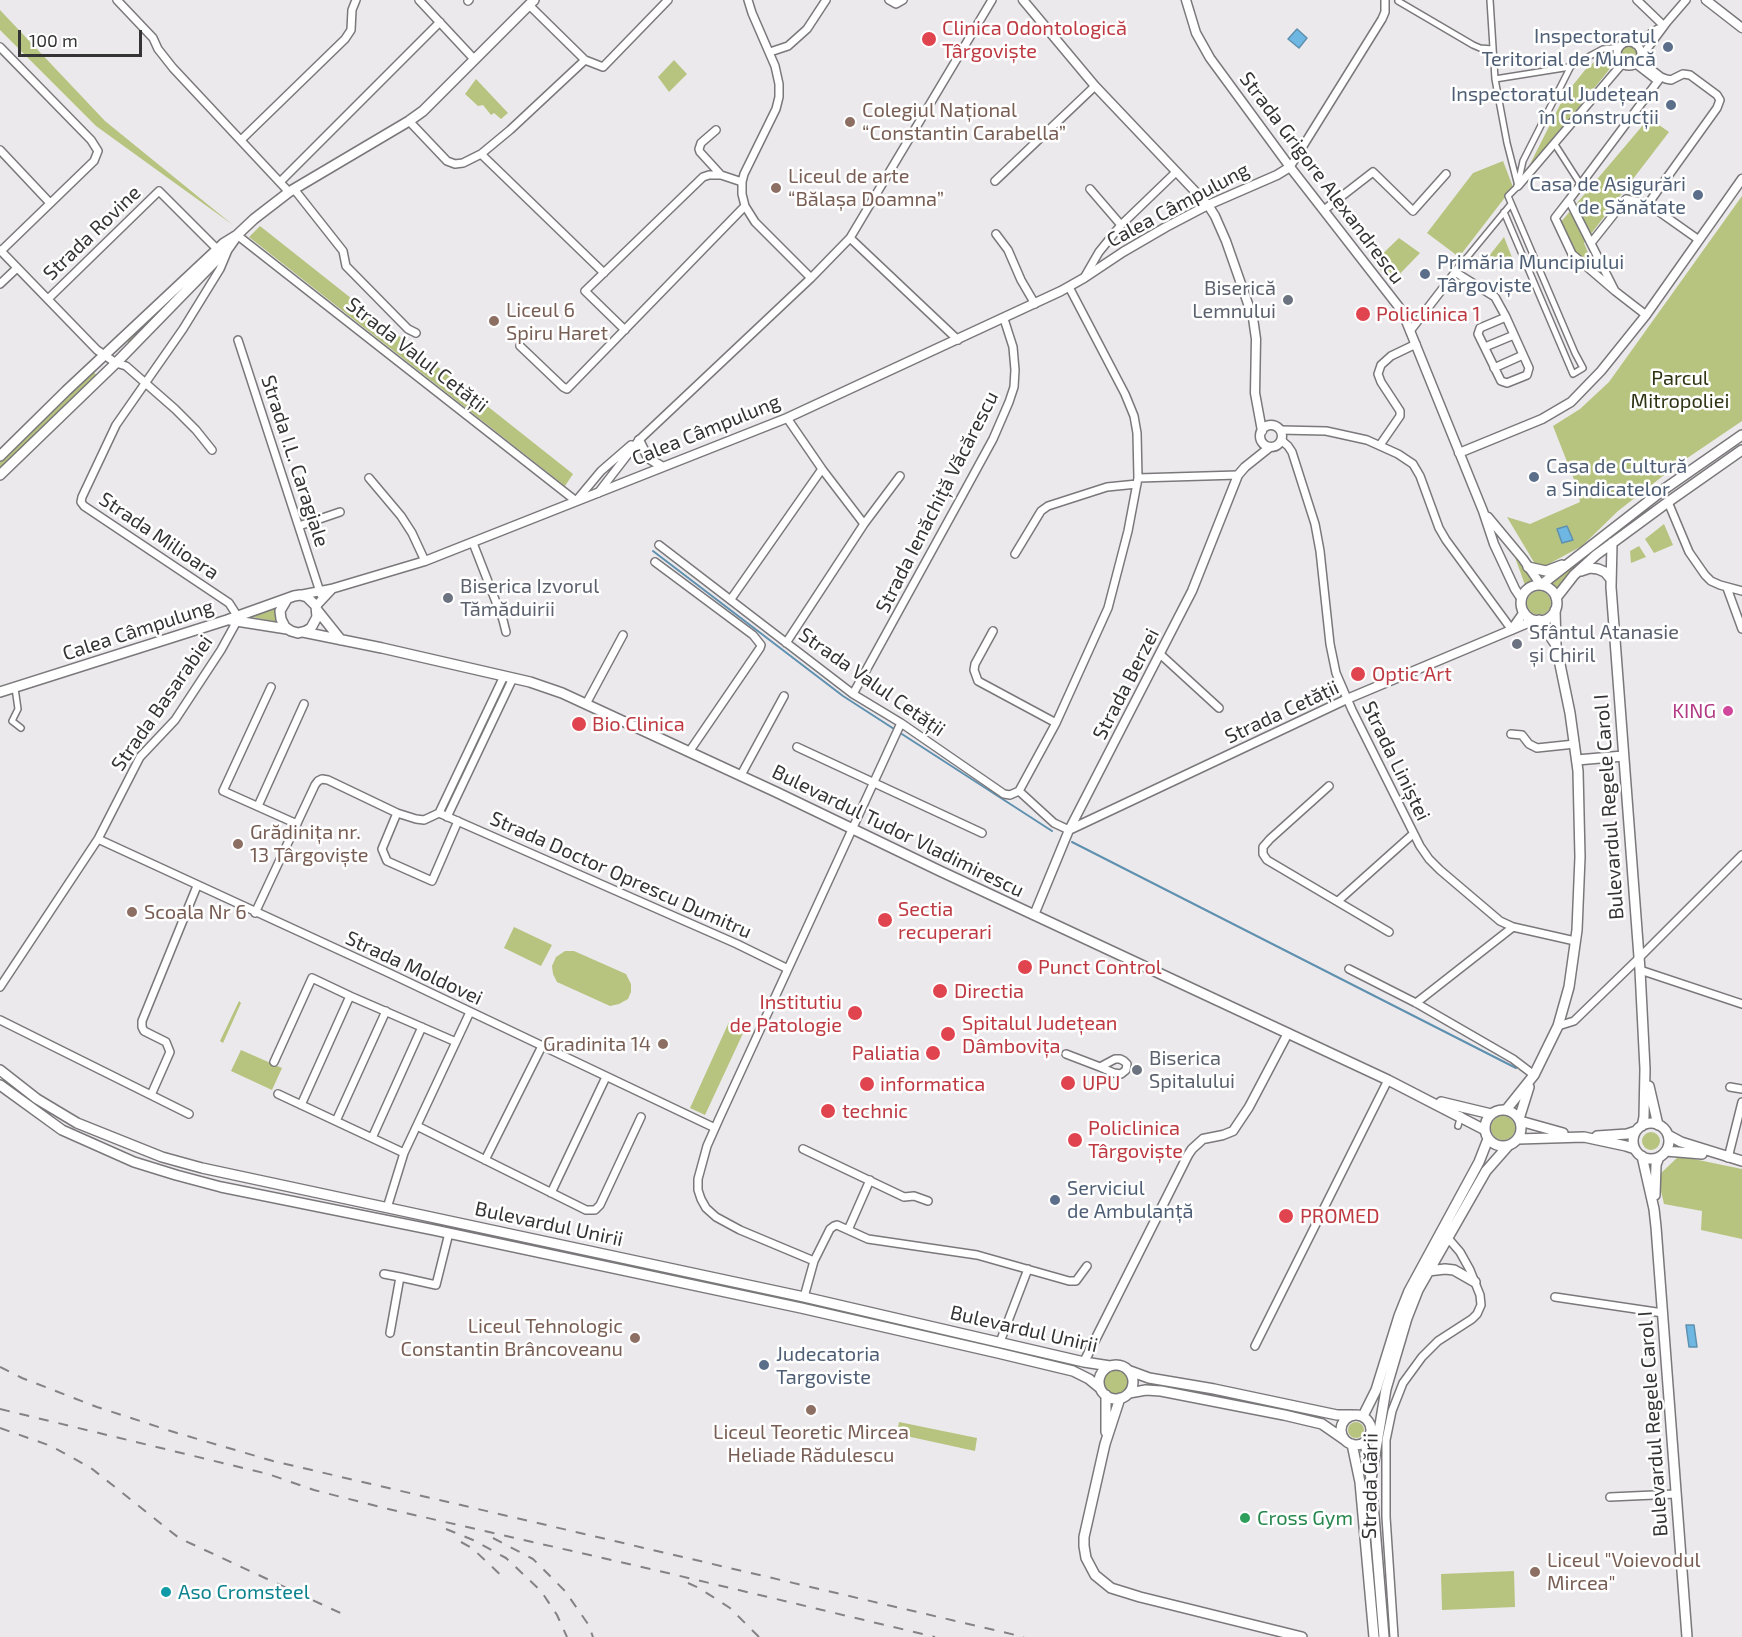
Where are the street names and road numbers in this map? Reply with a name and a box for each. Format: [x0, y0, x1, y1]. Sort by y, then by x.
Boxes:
street label: Strada Grigore Alexandrescu [1234, 67, 1410, 289]
street label: Calea Câmpulung [1103, 157, 1253, 253]
street label: Strada Rovine [38, 181, 146, 285]
street label: Strada Valul Cetății [341, 292, 493, 418]
street label: Strada I.L. Caragiale [256, 372, 334, 550]
street label: Strada Ienăchiță Văcărescu [871, 387, 1003, 617]
street label: Calea Câmpulung [628, 389, 784, 471]
street label: Strada Milioara [95, 487, 223, 585]
street label: Calea Câmpulung [59, 594, 217, 666]
street label: Strada Valul Cetății [794, 622, 950, 742]
street label: Strada Berzei [1088, 624, 1164, 744]
street label: Strada Basarabiei [106, 631, 218, 775]
street label: Strada Cetății [1221, 675, 1343, 749]
street label: Bulevardul Regele Carol I [1589, 693, 1629, 921]
street label: Strada Liniștei [1357, 697, 1435, 825]
street label: Bulevardul Tudor Vladimirescu [768, 759, 1028, 903]
street label: Strada Doctor Oprescu Dumitru [486, 806, 756, 944]
street label: Strada Moldovei [342, 926, 486, 1010]
street label: Bulevardul Unirii [473, 1197, 625, 1251]
street label: Bulevardul Unirii [948, 1300, 1100, 1358]
street label: Bulevardul Regele Carol I [1633, 1310, 1673, 1538]
street label: Strada Gării [1357, 1433, 1383, 1539]

